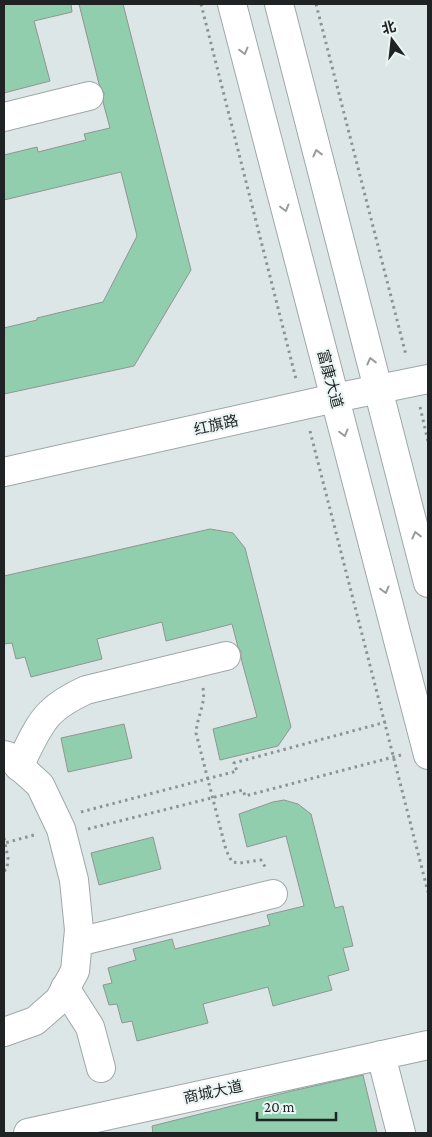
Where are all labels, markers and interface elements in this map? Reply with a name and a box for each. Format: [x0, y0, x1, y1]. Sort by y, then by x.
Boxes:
north arrow [367, 15, 417, 65]
text: 北 [380, 18, 397, 37]
one-way arrow [239, 46, 249, 54]
one-way arrow [313, 149, 323, 157]
one-way arrow [280, 204, 290, 212]
street label: 富康大道 [315, 348, 345, 410]
one-way arrow [366, 357, 377, 366]
street label: 红旗路 [192, 412, 240, 438]
one-way arrow [338, 429, 349, 438]
one-way arrow [411, 531, 422, 540]
one-way arrow [379, 586, 390, 595]
street label: 商城大道 [182, 1078, 244, 1106]
scale bar [257, 1090, 336, 1122]
text: 20 m [264, 1099, 295, 1115]

